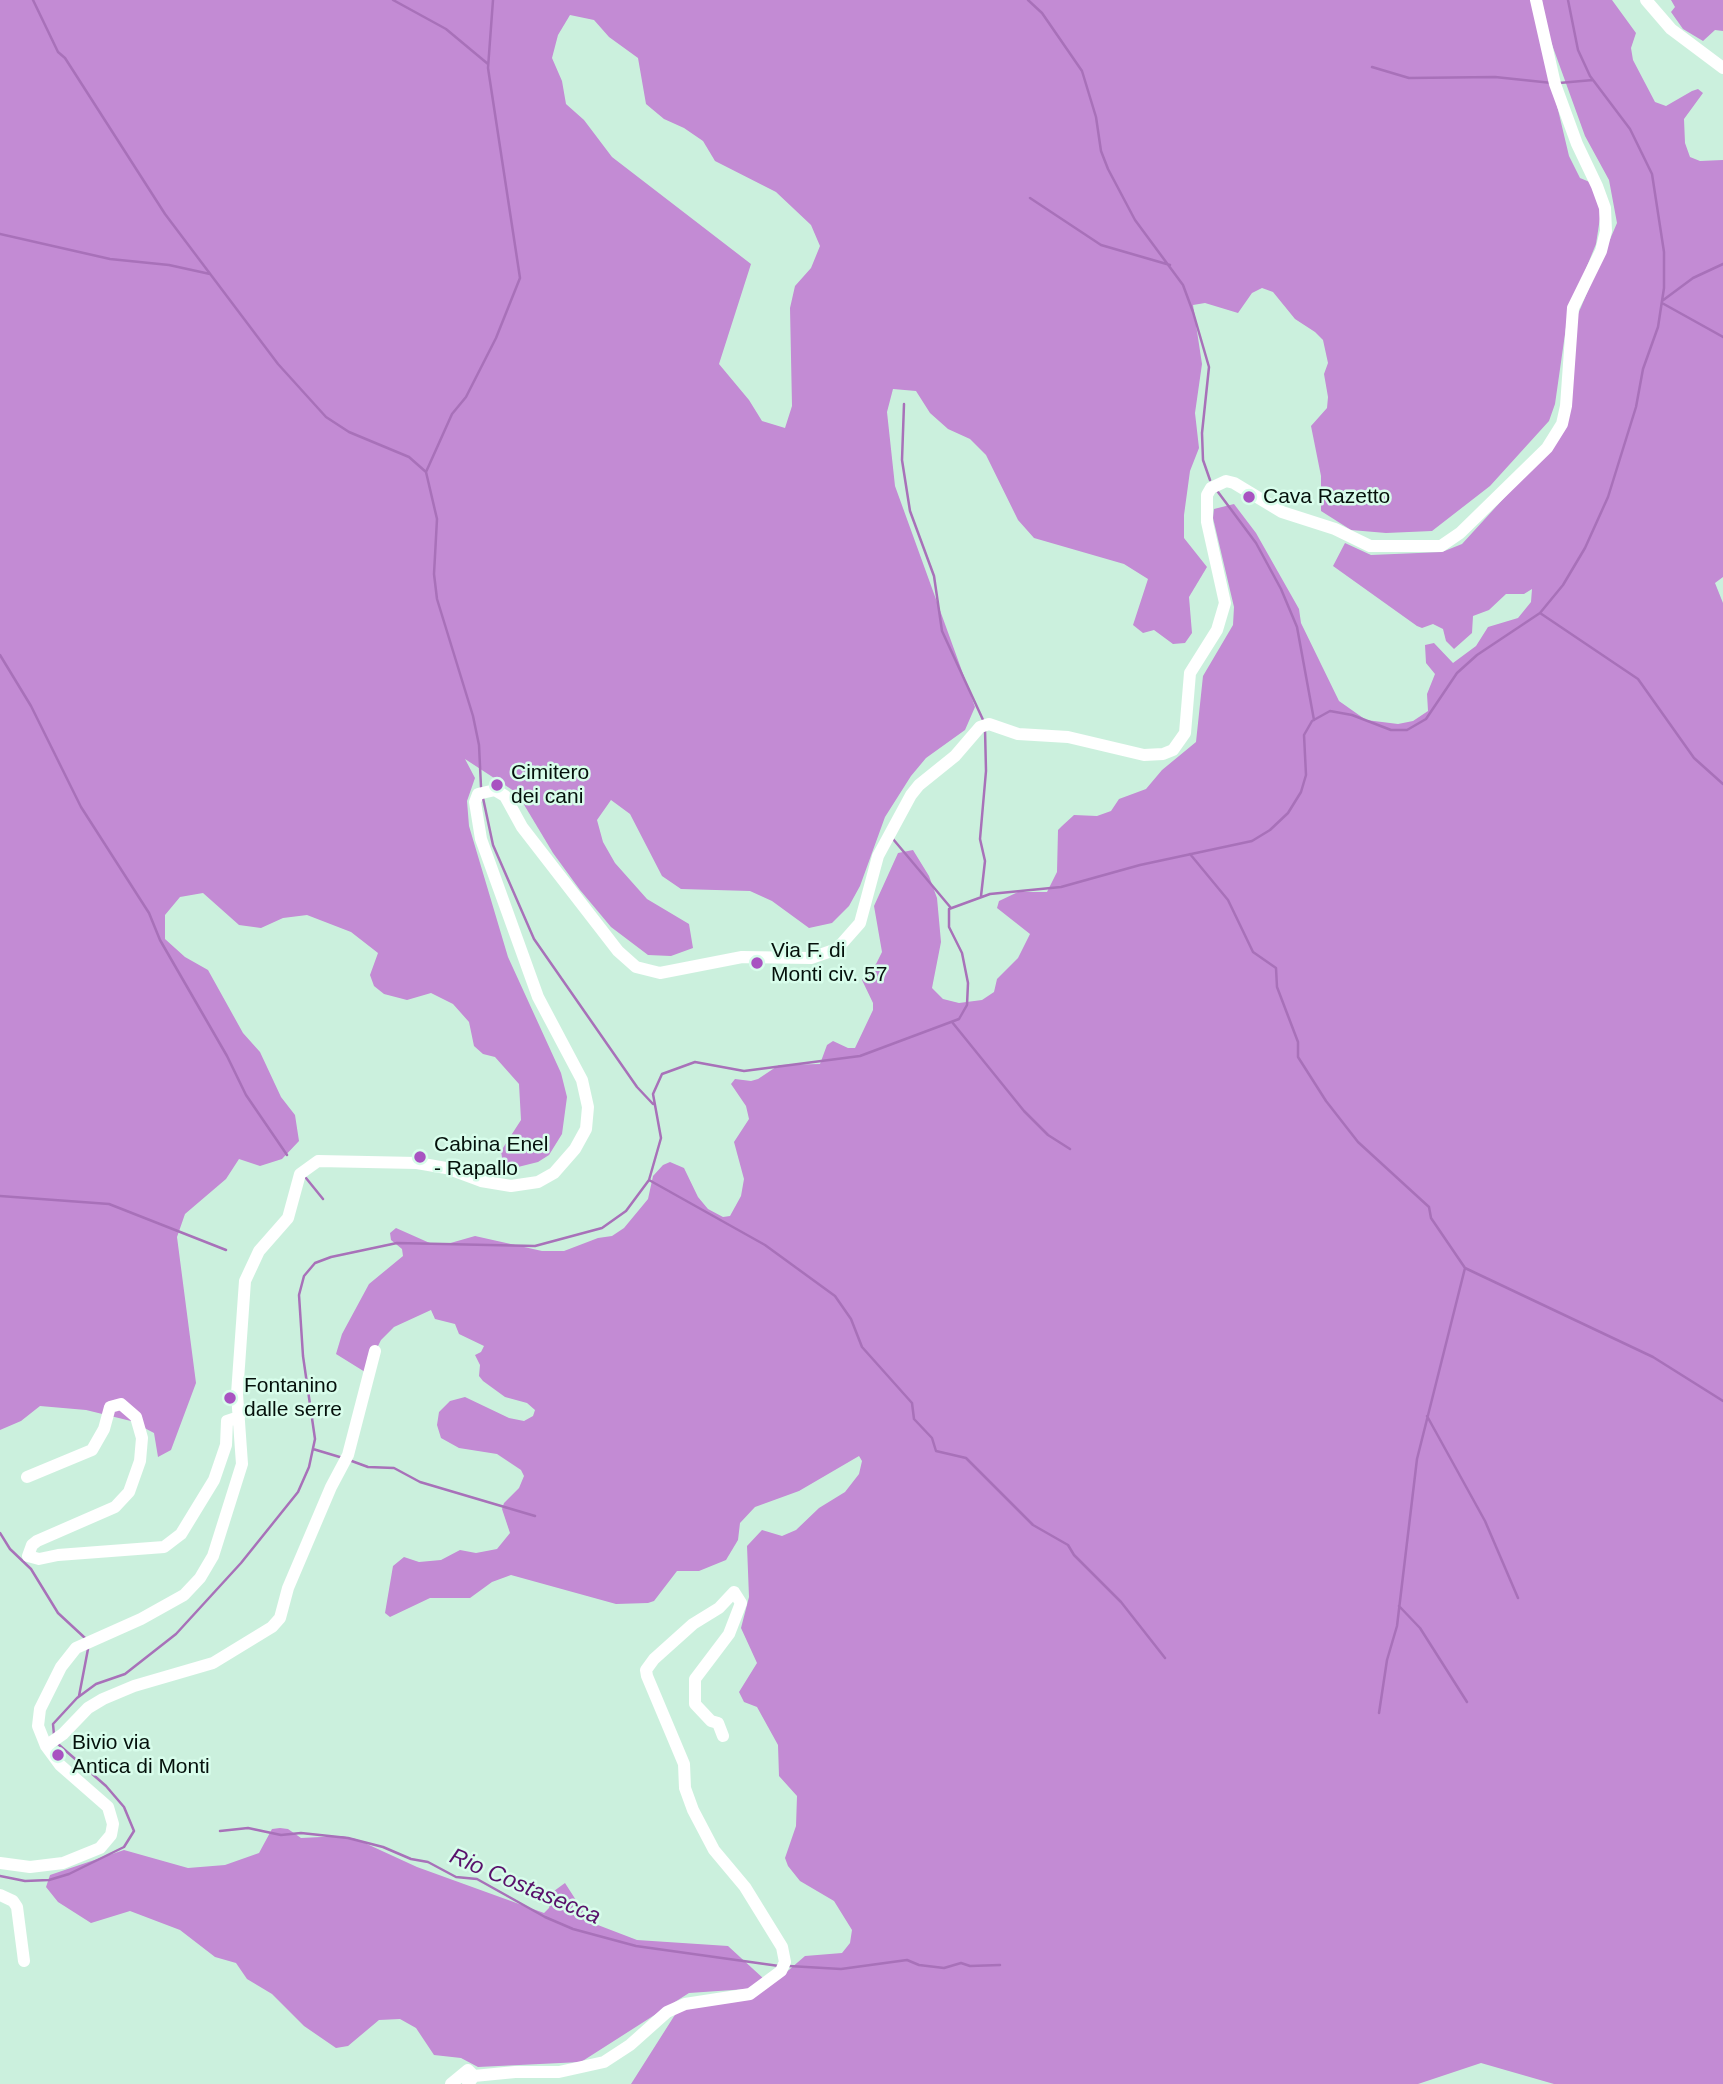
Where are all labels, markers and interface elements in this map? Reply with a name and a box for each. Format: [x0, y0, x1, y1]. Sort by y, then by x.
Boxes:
place label: Cava Razetto [1263, 484, 1390, 510]
marker: Cava Razetto [1241, 489, 1257, 505]
place label: Cimitero dei cani [511, 760, 589, 810]
marker: Cimitero dei cani [489, 777, 505, 793]
place label: Via F. di Monti civ. 57 [771, 938, 887, 988]
marker: Via F. di Monti civ. 57 [749, 955, 765, 971]
place label: Cabina Enel - Rapallo [434, 1132, 548, 1182]
marker: Cabina Enel - Rapallo [412, 1149, 428, 1165]
place label: Fontanino dalle serre [244, 1373, 342, 1423]
marker: Fontanino dalle serre [222, 1390, 238, 1406]
place label: Bivio via Antica di Monti [72, 1730, 210, 1780]
marker: Bivio via Antica di Monti [50, 1747, 66, 1763]
water label: Rio Costasecca [445, 1843, 605, 1931]

